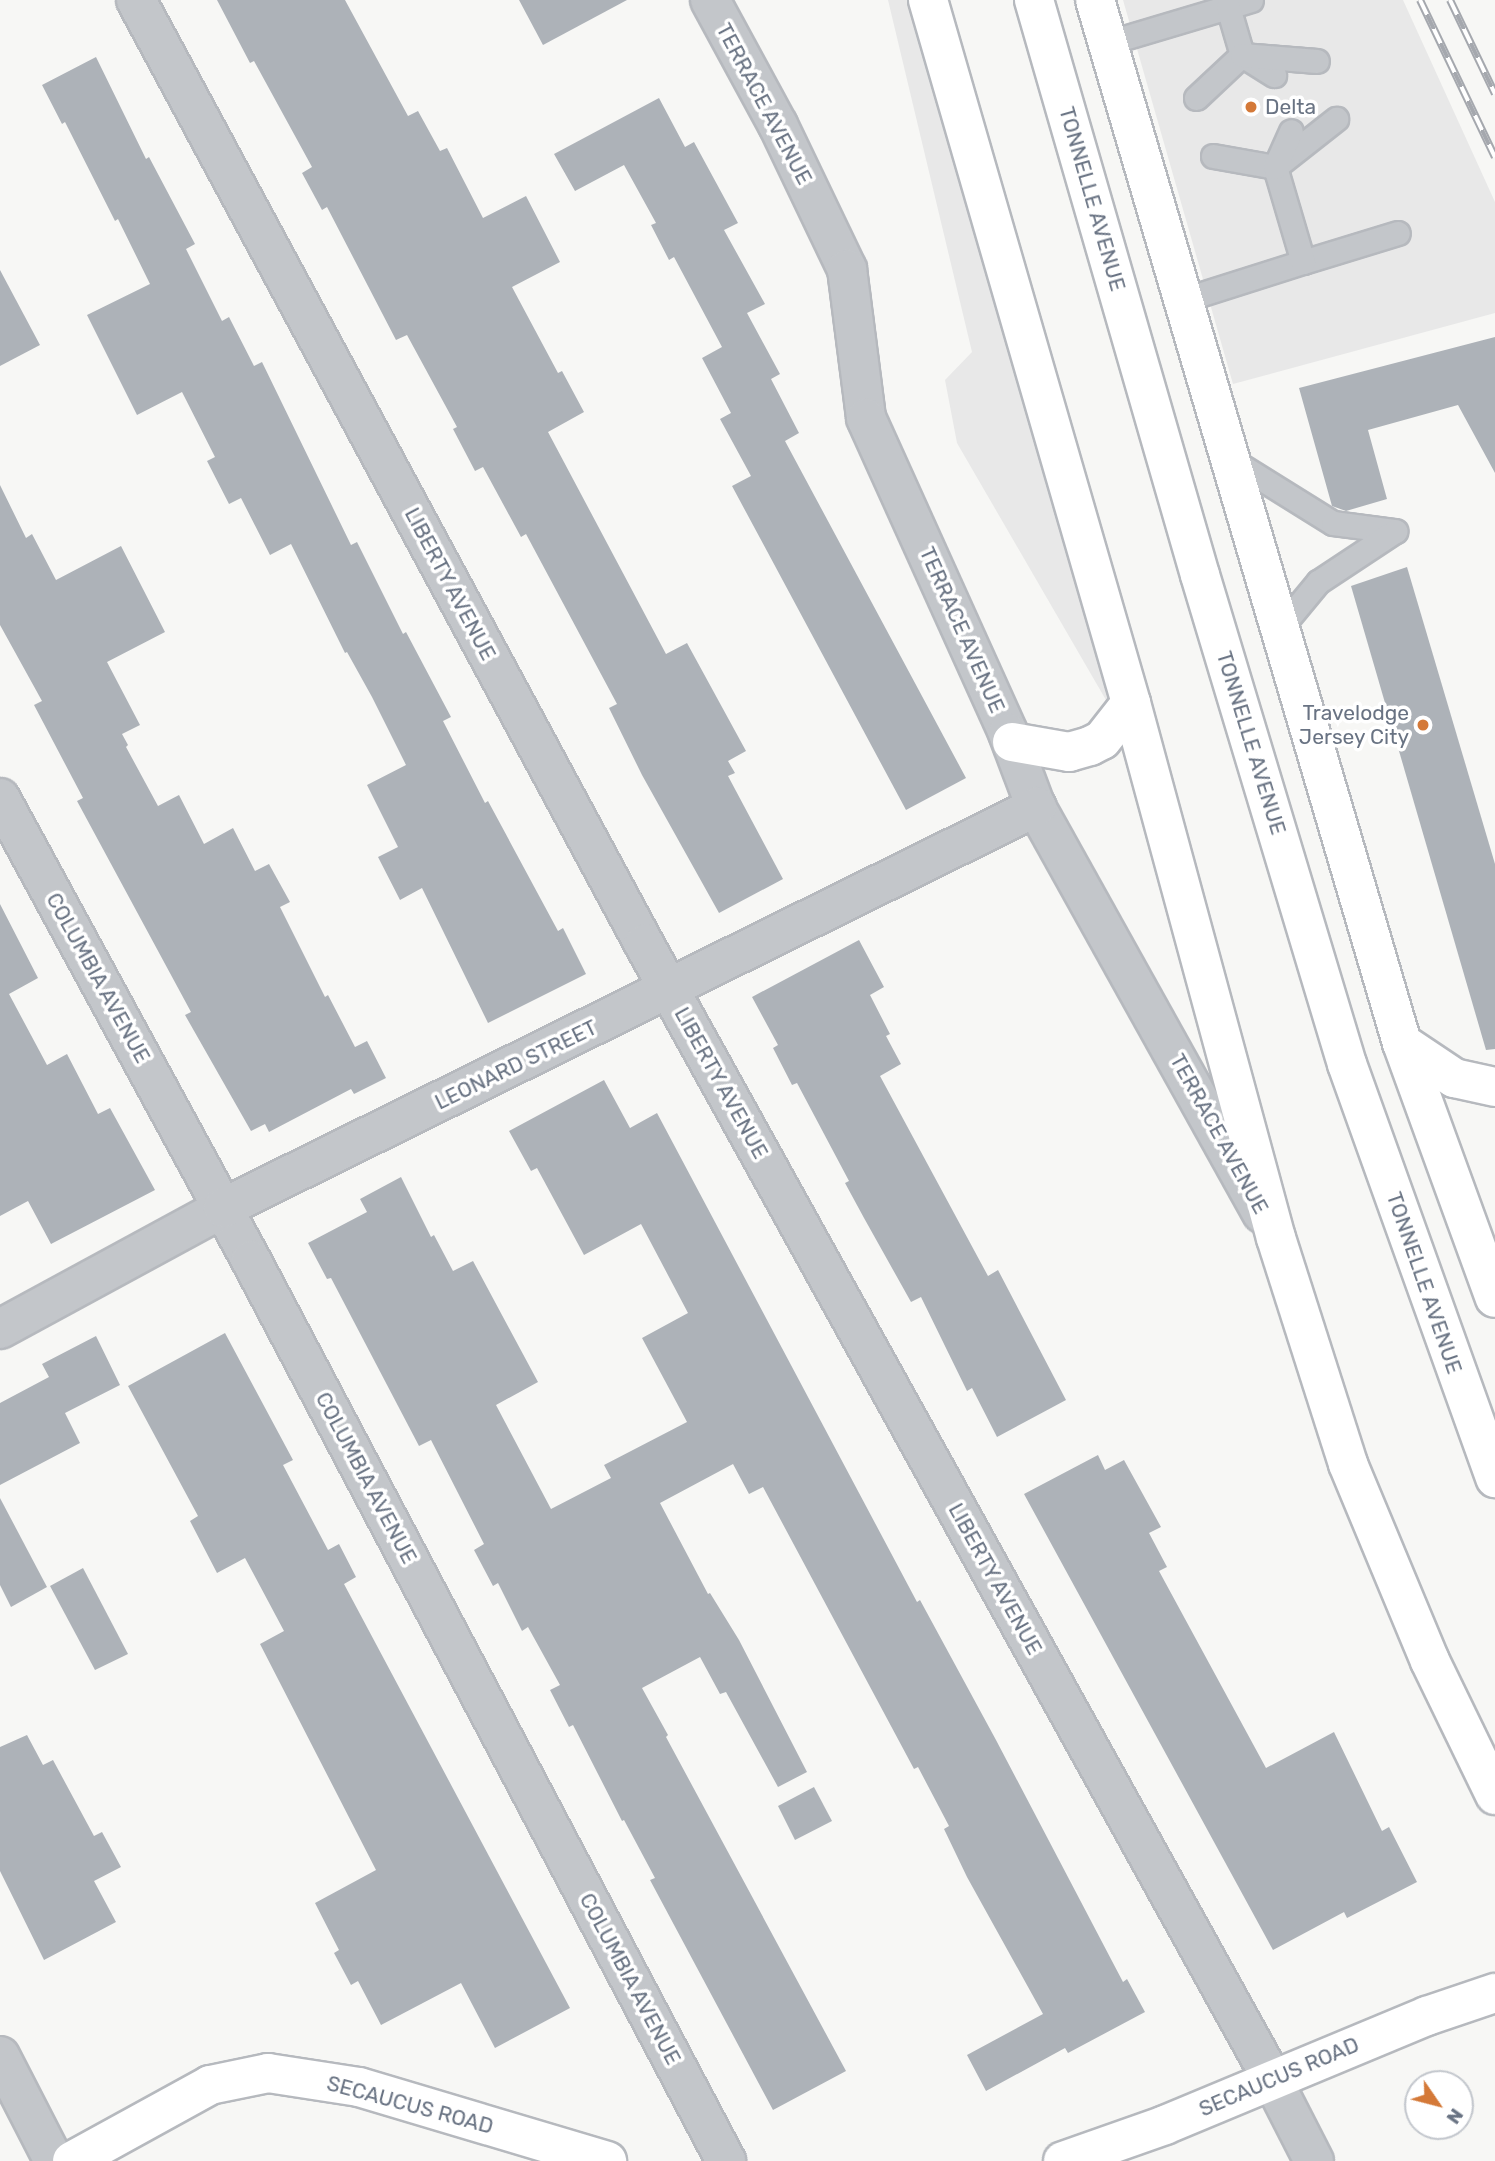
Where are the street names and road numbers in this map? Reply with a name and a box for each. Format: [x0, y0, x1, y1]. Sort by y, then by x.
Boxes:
street label: TERRACE AVENUE [711, 19, 817, 189]
street label: TONNELLE AVENUE [1054, 104, 1130, 294]
street label: LIBERTY AVENUE [399, 503, 501, 665]
street label: TERRACE AVENUE [914, 543, 1010, 717]
street label: TONNELLE AVENUE [1211, 648, 1291, 838]
street label: COLUMBIA AVENUE [41, 888, 155, 1068]
street label: LIBERTY AVENUE [669, 1002, 773, 1164]
street label: LEONARD STREET [431, 1015, 601, 1115]
street label: TERRACE AVENUE [1164, 1049, 1274, 1219]
street label: TONNELLE AVENUE [1381, 1189, 1467, 1377]
street label: COLUMBIA AVENUE [310, 1387, 422, 1569]
street label: LIBERTY AVENUE [943, 1498, 1047, 1660]
street label: COLUMBIA AVENUE [574, 1888, 686, 2070]
street label: SECAUCUS ROAD [1195, 2032, 1363, 2122]
street label: SECAUCUS ROAD [324, 2071, 496, 2139]

